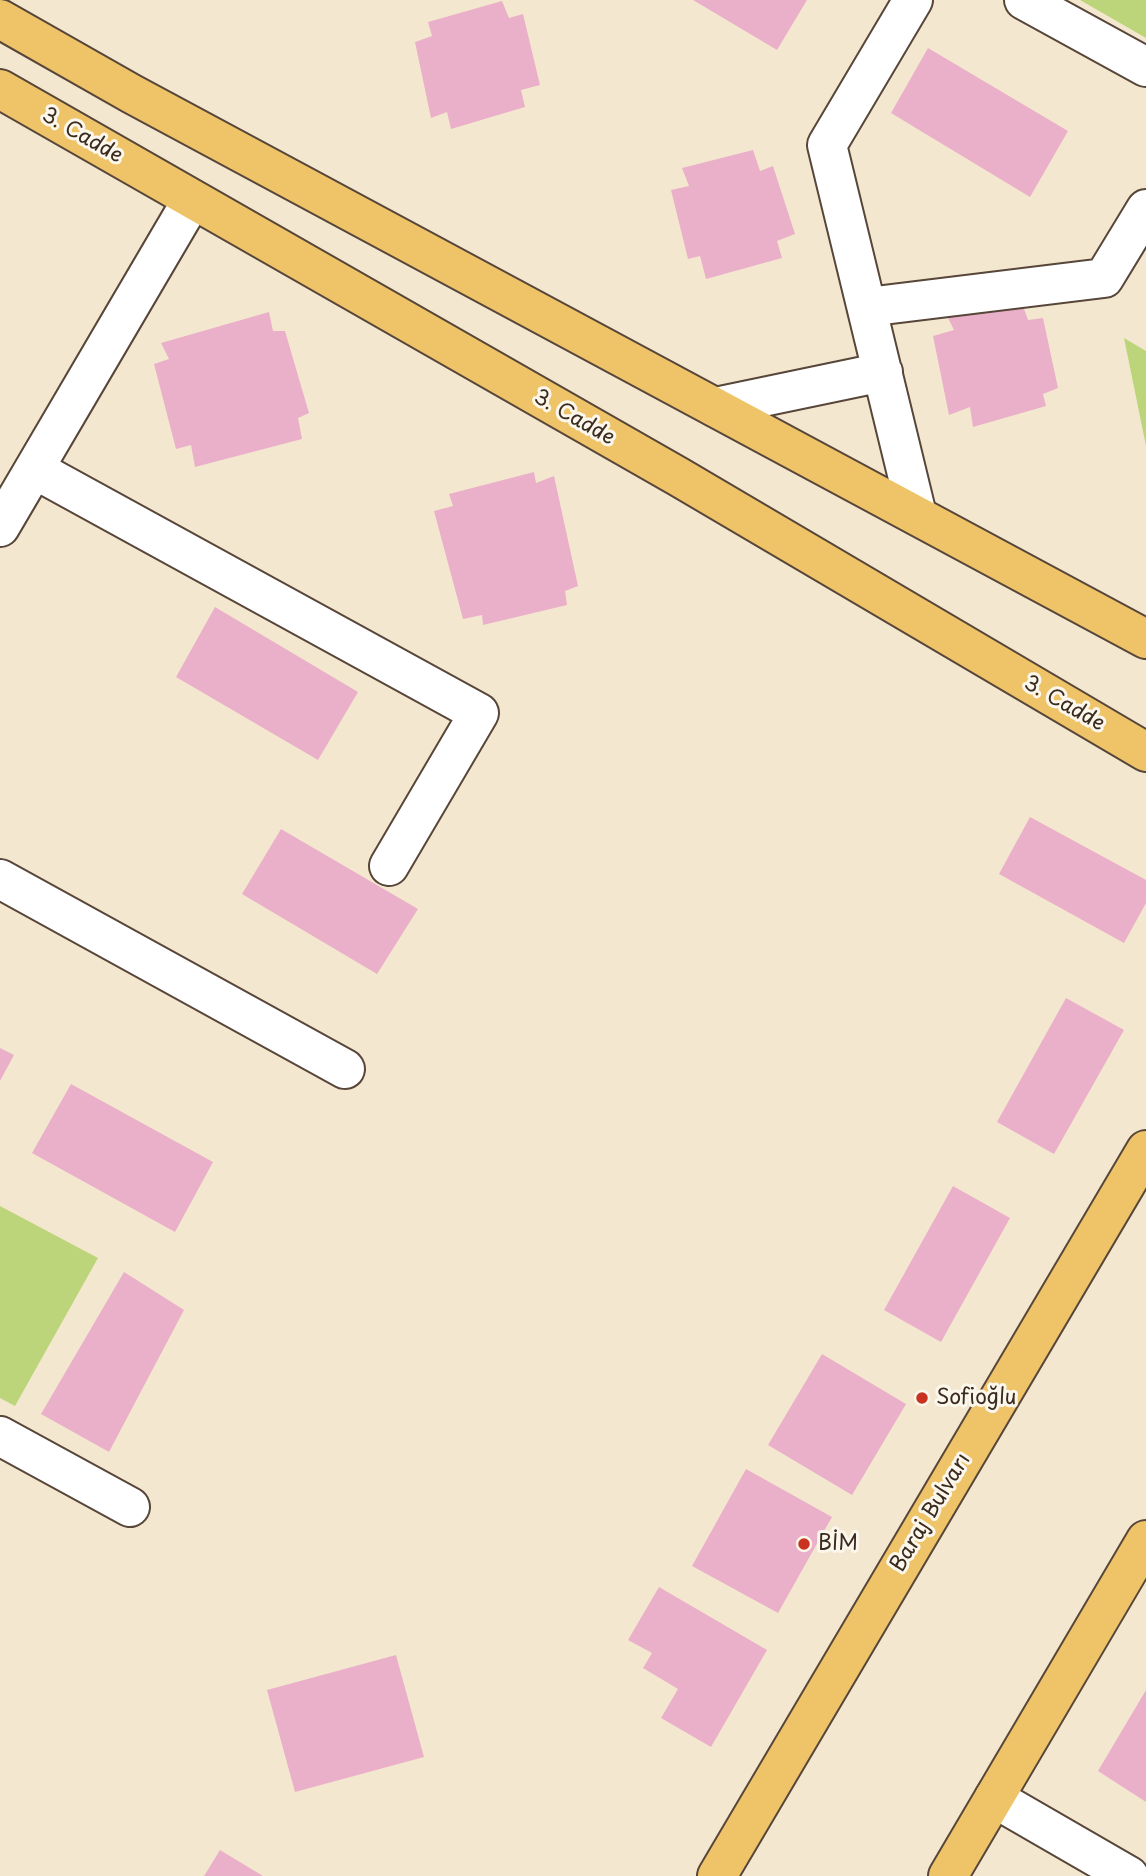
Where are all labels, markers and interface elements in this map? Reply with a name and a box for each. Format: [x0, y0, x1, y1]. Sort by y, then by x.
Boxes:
street label: 3. Cadde [37, 103, 127, 169]
street label: 3. Cadde [529, 385, 619, 451]
street label: 3. Cadde [1019, 671, 1109, 737]
place label: Sofioğlu [936, 1385, 1016, 1411]
marker: Sofioğlu [914, 1390, 930, 1406]
street label: Baraj Bulvarı [886, 1449, 976, 1577]
place label: BİM [818, 1531, 858, 1557]
marker: BİM [796, 1536, 812, 1552]

